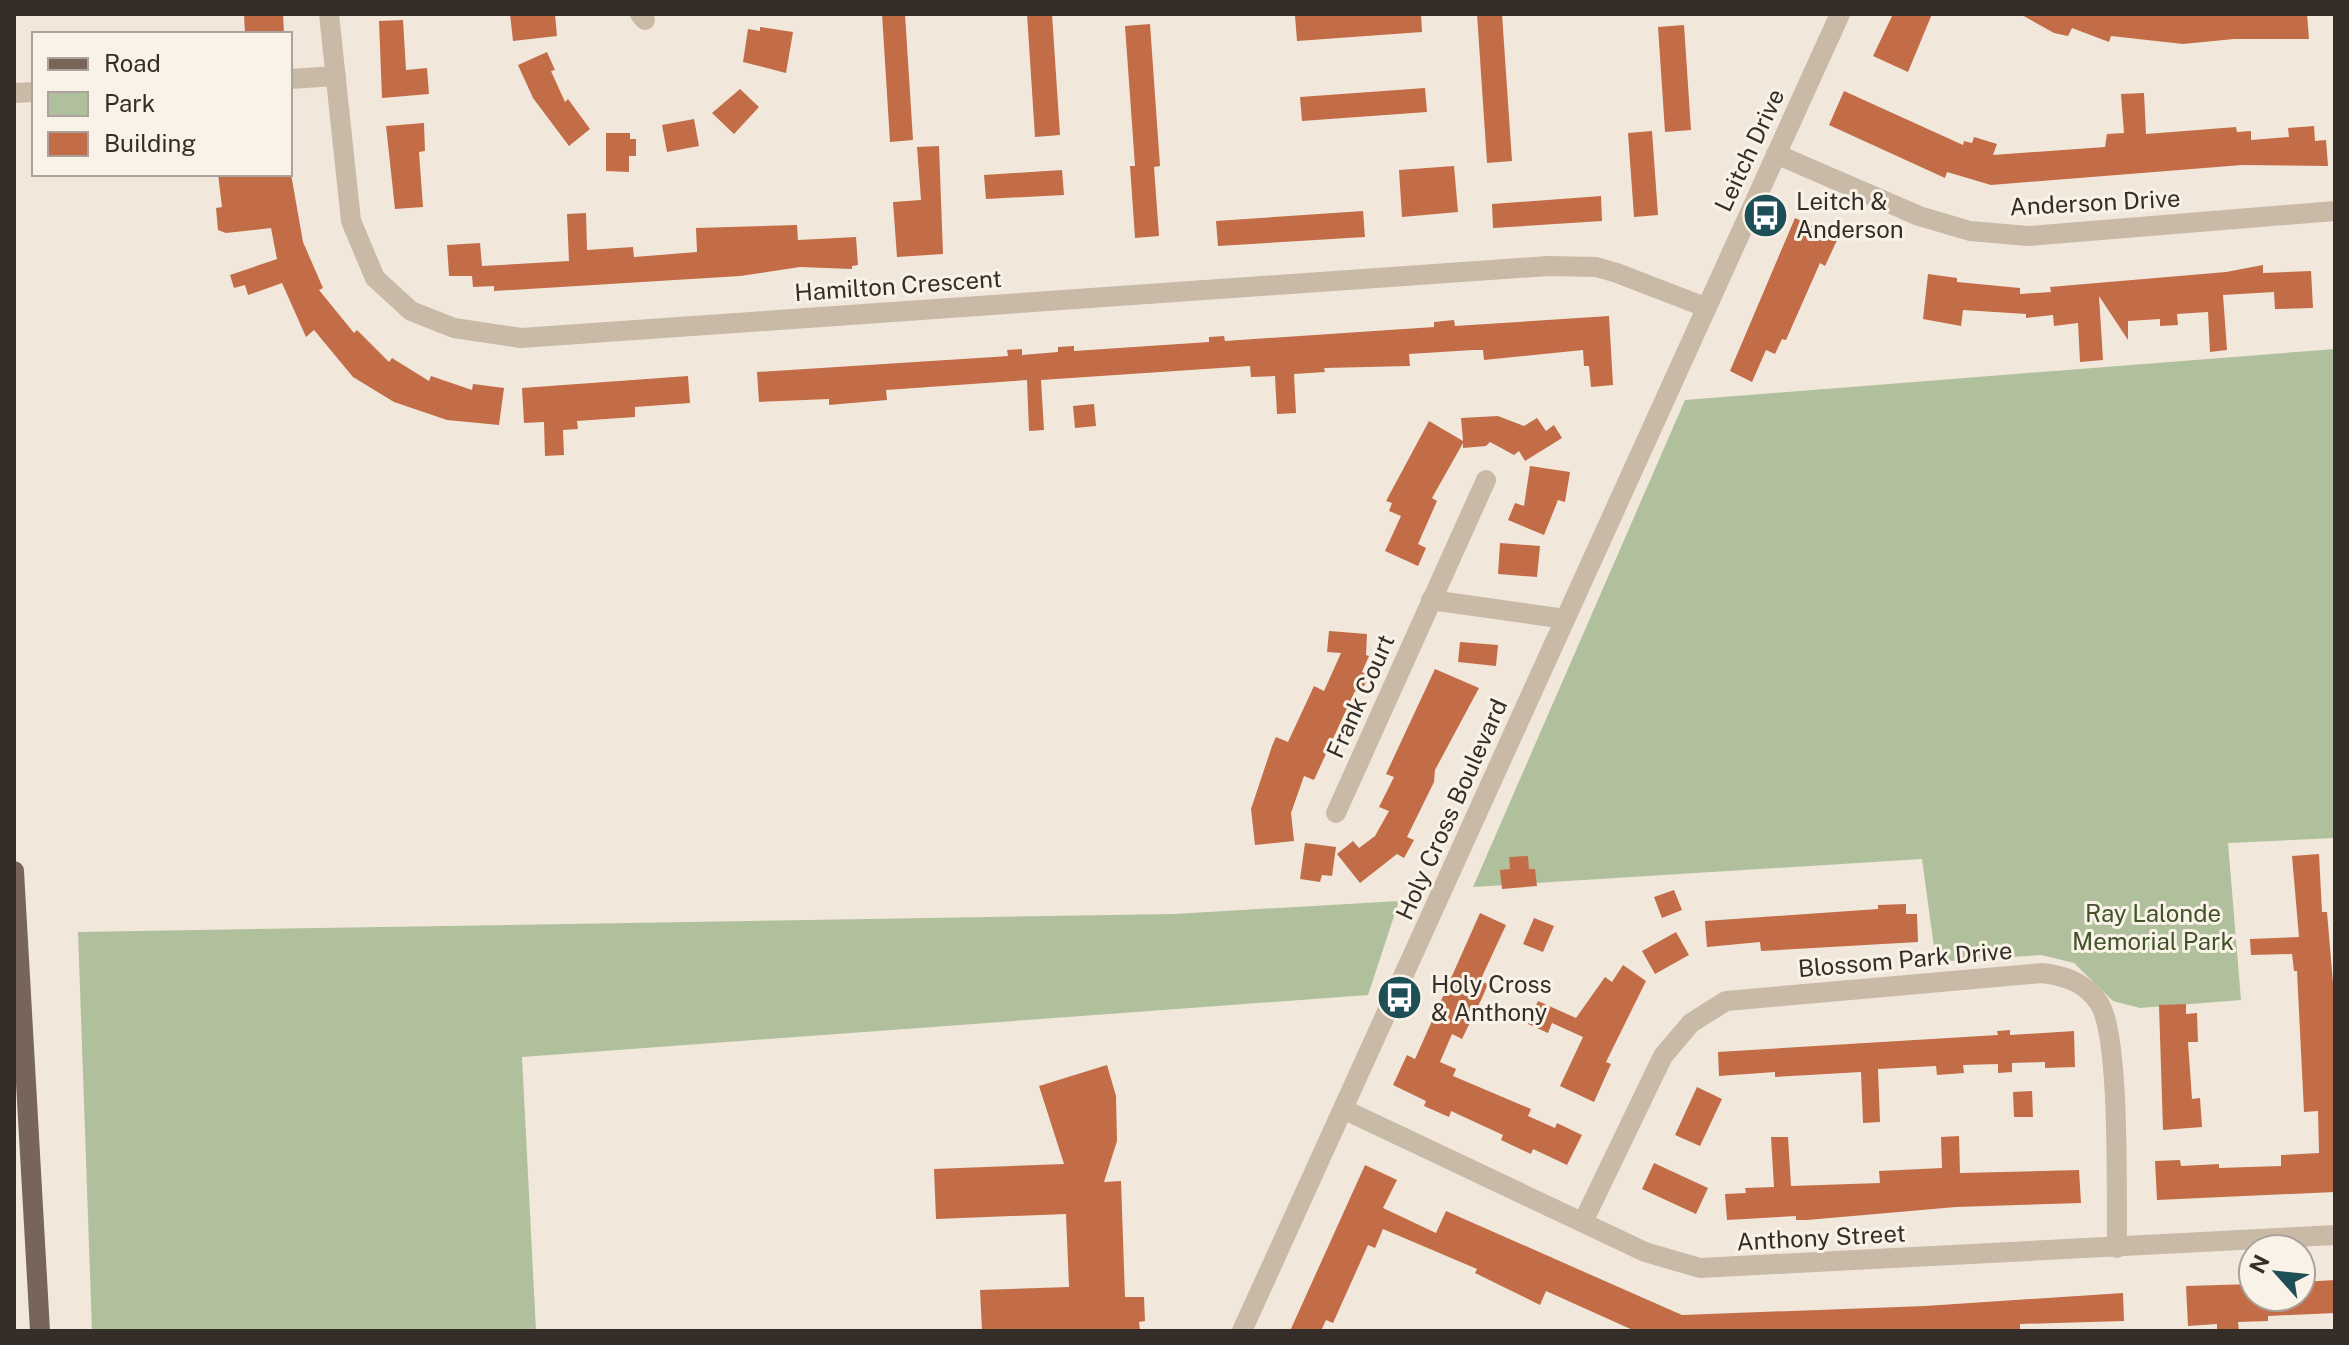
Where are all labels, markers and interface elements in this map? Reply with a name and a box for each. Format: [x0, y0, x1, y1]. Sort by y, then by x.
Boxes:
legend [32, 32, 292, 176]
text: Road [104, 49, 161, 77]
street label: Leitch Drive [1708, 84, 1790, 216]
text: Park [104, 89, 155, 117]
text: Building [104, 129, 196, 157]
street label: Anderson Drive [2009, 184, 2181, 220]
place label: Leitch & Anderson [1796, 187, 1904, 243]
bus stop icon: Leitch & Anderson [1741, 191, 1789, 239]
street label: Hamilton Crescent [793, 264, 1003, 306]
street label: Frank Court [1320, 630, 1400, 762]
street label: Holy Cross Boulevard [1390, 694, 1512, 924]
park label: Ray Lalonde Memorial Park [2072, 899, 2234, 955]
street label: Blossom Park Drive [1797, 936, 2013, 982]
place label: Holy Cross & Anthony [1431, 970, 1552, 1026]
bus stop icon: Holy Cross & Anthony [1376, 974, 1424, 1022]
street label: Anthony Street [1736, 1219, 1906, 1255]
north arrow [2237, 1233, 2317, 1313]
text: N [2244, 1250, 2275, 1277]

